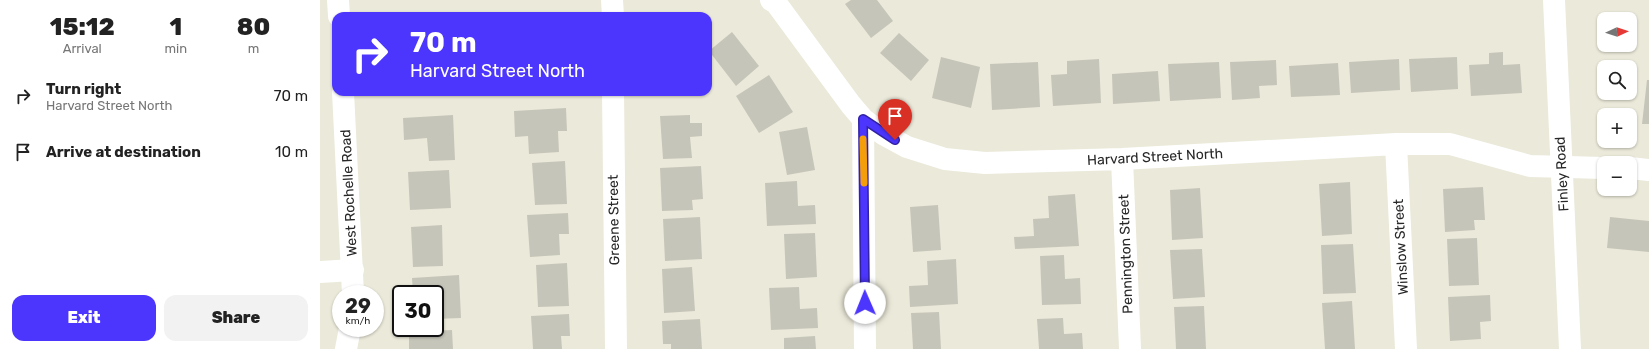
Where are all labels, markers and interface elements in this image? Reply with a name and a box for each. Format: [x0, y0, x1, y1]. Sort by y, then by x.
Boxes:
north arrow [1597, 12, 1637, 52]
map controls [1597, 12, 1637, 196]
text: 15:12 [50, 13, 115, 41]
text: 1 [169, 13, 182, 41]
text: 80 [237, 13, 270, 41]
text: 70 m [410, 26, 477, 59]
icon: right [344, 28, 396, 80]
text: Arrival [63, 41, 102, 56]
text: min [164, 41, 187, 56]
text: m [248, 41, 259, 56]
text: Harvard Street North [410, 60, 585, 82]
button: search [1597, 60, 1637, 100]
text: Turn right [46, 80, 121, 98]
icon: right [12, 85, 34, 107]
text: 70 m [274, 87, 308, 105]
text: Harvard Street North [46, 98, 172, 113]
pin [878, 99, 912, 140]
icon: arrive [884, 105, 906, 127]
button: + [1597, 108, 1637, 148]
street label: West Rochelle Road [337, 129, 361, 257]
street label: Finley Road [1552, 136, 1572, 212]
icon: arrive [12, 141, 34, 163]
text: Arrive at destination [46, 143, 201, 161]
text: 10 m [275, 143, 308, 161]
street label: Harvard Street North [1087, 145, 1223, 169]
button: − [1597, 156, 1637, 196]
street label: Greene Street [605, 174, 623, 265]
street label: Pennington Street [1115, 193, 1137, 314]
street label: Winslow Street [1390, 198, 1412, 296]
position arrow [844, 282, 886, 324]
speed limit sign: 30 [392, 285, 444, 337]
text: 29 [345, 294, 371, 318]
button: Exit [12, 295, 156, 341]
button: Share [164, 295, 308, 341]
text: km/h [346, 315, 370, 327]

